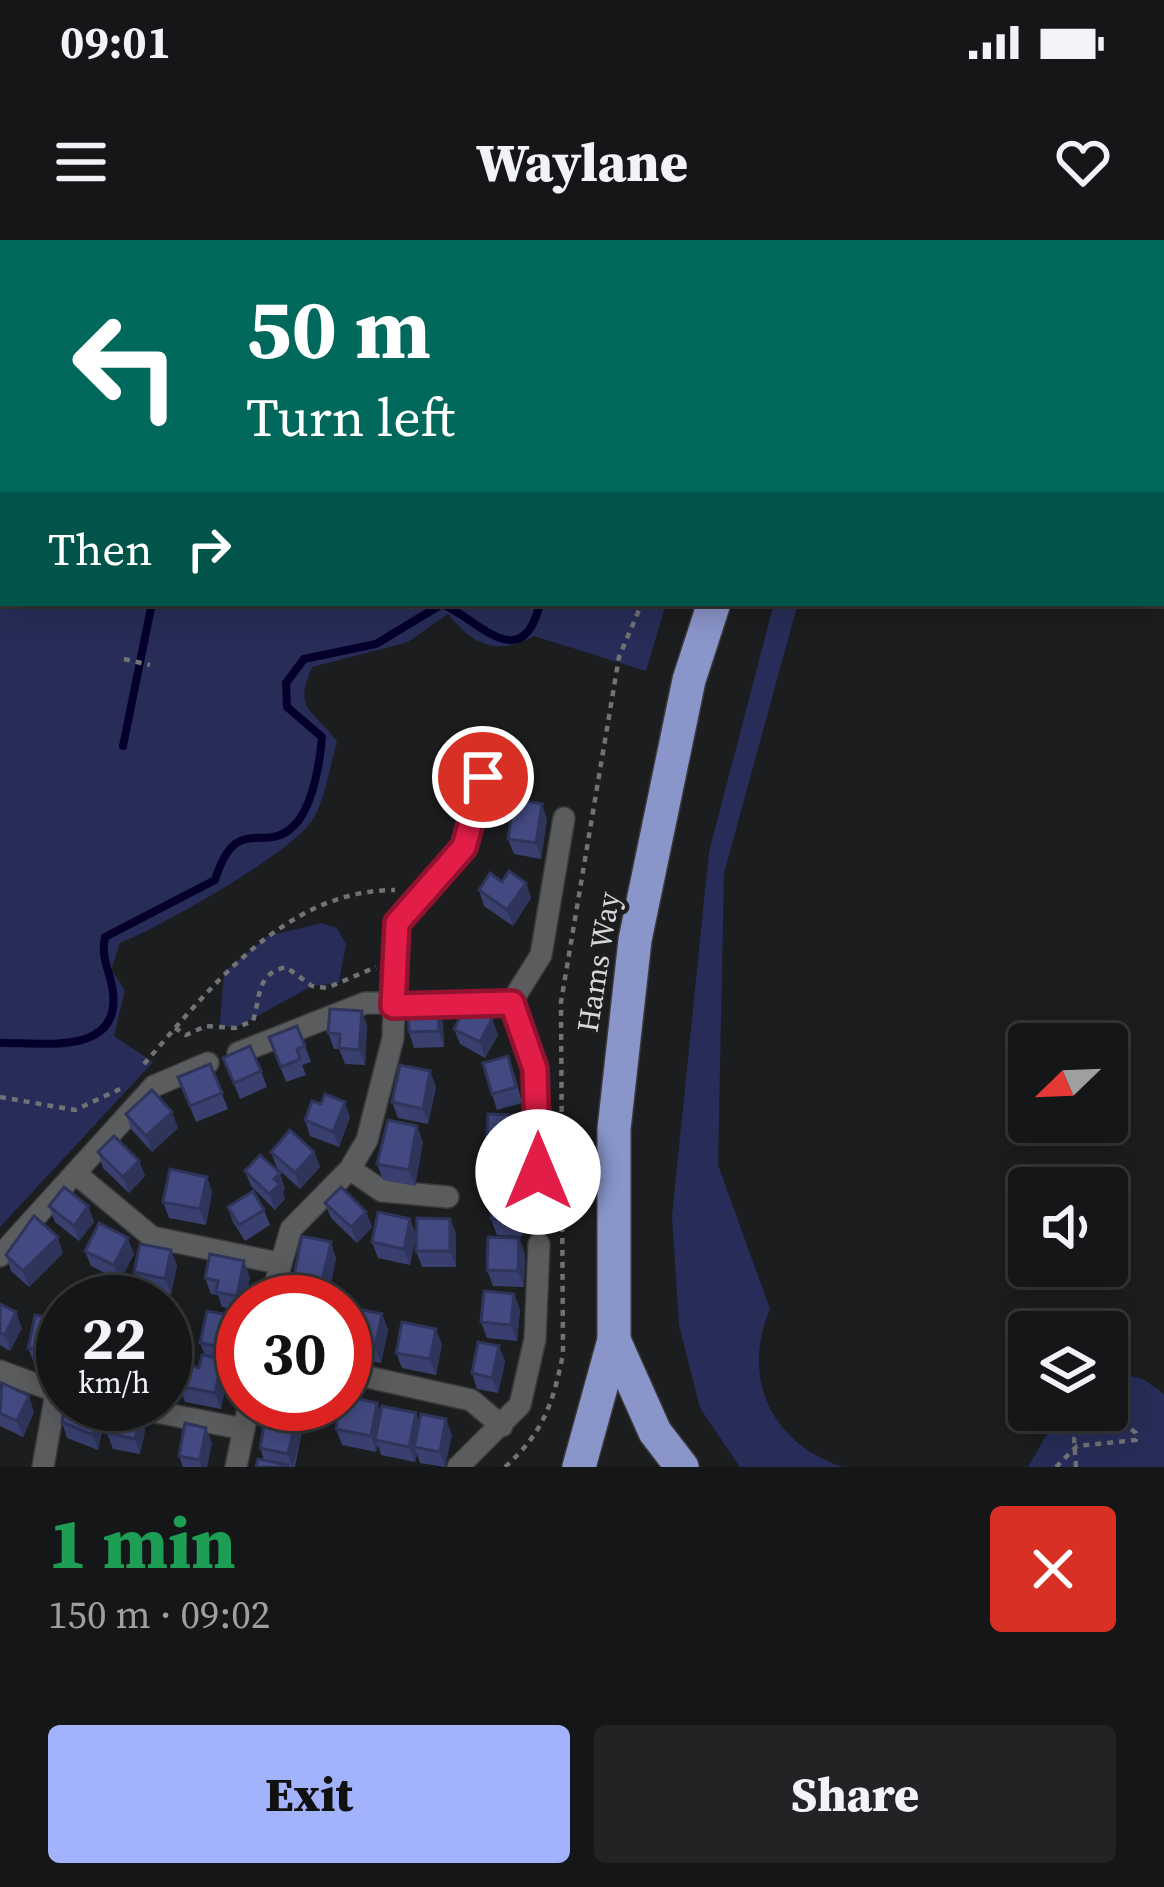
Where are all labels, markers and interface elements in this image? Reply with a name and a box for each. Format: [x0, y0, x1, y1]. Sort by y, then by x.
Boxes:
text: 09:01 [60, 11, 171, 73]
text: Waylane [476, 125, 688, 199]
icon: menu [48, 129, 114, 195]
icon: heart [1050, 129, 1116, 195]
text: 50 m [246, 271, 431, 386]
icon: left [48, 288, 204, 444]
text: Turn left [246, 380, 455, 454]
icon: right [176, 516, 242, 582]
text: Then [48, 518, 152, 580]
pin [432, 726, 534, 828]
icon: arrive [450, 744, 516, 810]
street label: Hams Way [567, 888, 629, 1035]
north arrow [1008, 1023, 1128, 1143]
map controls [1008, 1023, 1128, 1431]
position arrow [475, 1109, 601, 1235]
button: sound [1008, 1167, 1128, 1287]
speed limit sign: 30 [216, 1275, 372, 1431]
text: 22 [81, 1297, 147, 1379]
button: layers [1008, 1311, 1128, 1431]
text: km/h [78, 1362, 150, 1403]
text: 1 min [48, 1493, 236, 1592]
button: close [990, 1506, 1116, 1632]
text: 150 m · 09:02 [48, 1588, 270, 1641]
button: Exit [48, 1725, 570, 1863]
button: Share [594, 1725, 1116, 1863]

